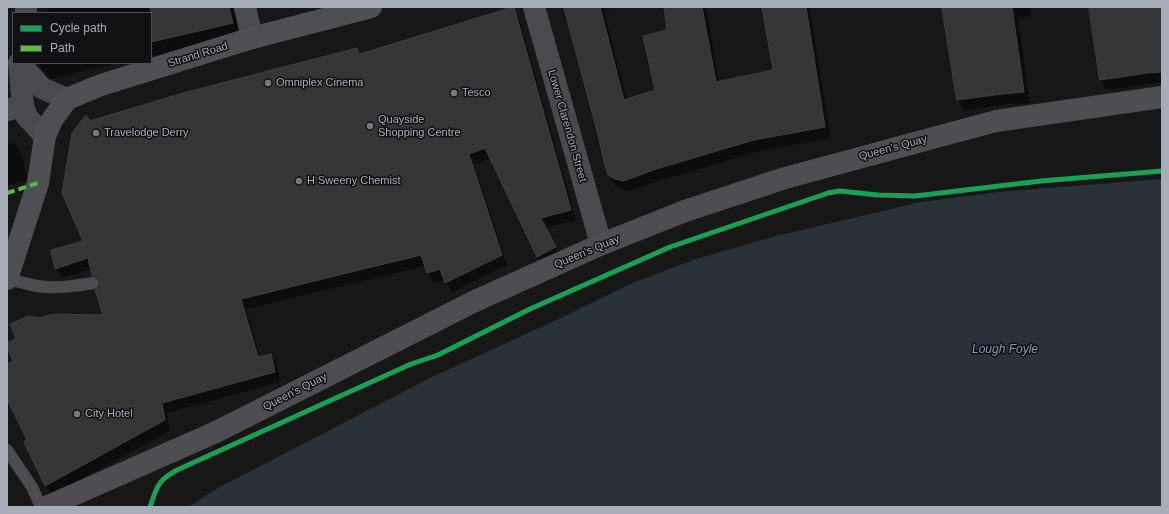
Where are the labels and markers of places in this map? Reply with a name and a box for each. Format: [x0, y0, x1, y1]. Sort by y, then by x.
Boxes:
place label: Omniplex Cinema [276, 76, 363, 90]
marker: Omniplex Cinema [263, 78, 273, 88]
place label: Tesco [462, 86, 491, 100]
marker: Tesco [449, 88, 459, 98]
place label: Quayside Shopping Centre [378, 113, 461, 139]
marker: Quayside Shopping Centre [365, 121, 375, 131]
place label: Travelodge Derry [104, 126, 189, 140]
marker: Travelodge Derry [91, 128, 101, 138]
place label: H Sweeny Chemist [307, 174, 401, 188]
marker: H Sweeny Chemist [294, 176, 304, 186]
place label: City Hotel [85, 407, 133, 421]
marker: City Hotel [72, 409, 82, 419]

